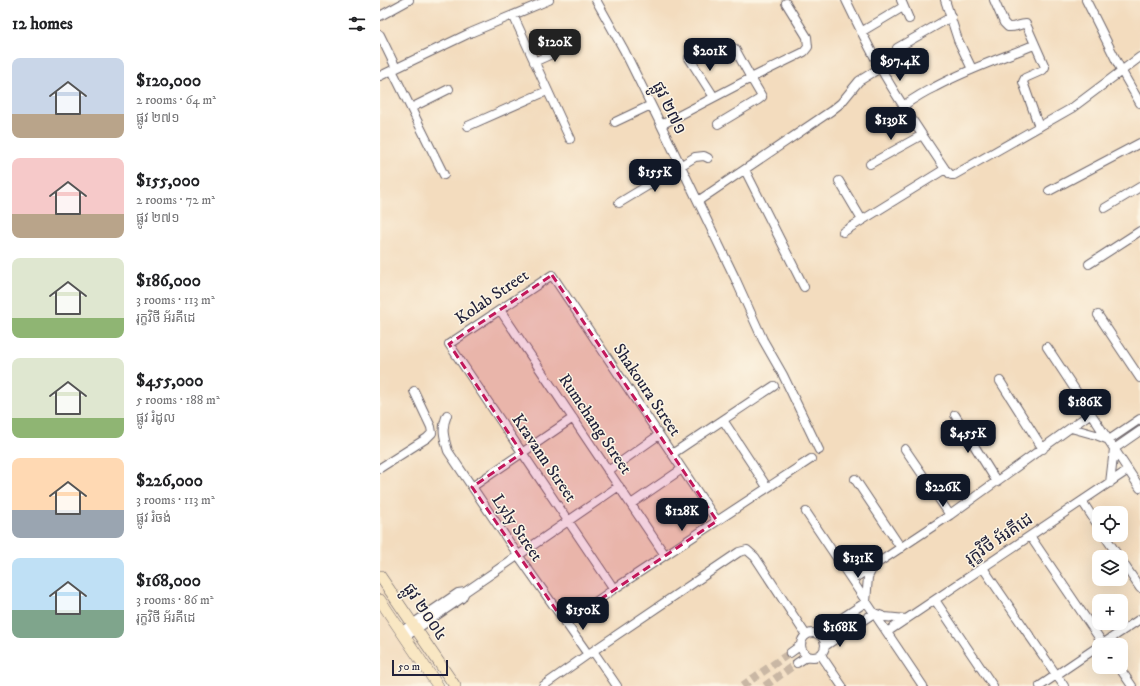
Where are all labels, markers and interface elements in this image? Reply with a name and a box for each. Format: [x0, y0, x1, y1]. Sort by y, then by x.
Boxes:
text: 12 homes [12, 13, 73, 35]
icon: filters [346, 13, 368, 35]
pin: $120K [527, 29, 583, 63]
text: $120K [538, 34, 572, 50]
pin: $201K [682, 38, 738, 72]
text: $201K [693, 43, 727, 59]
pin: $97.4K [867, 48, 933, 82]
text: $97.4K [880, 53, 920, 69]
text: $120,000 [136, 70, 201, 92]
icon: home [44, 74, 92, 122]
street label: ផ្លូវ ២៧១ [644, 78, 691, 140]
text: 2 rooms · 64 m² [136, 92, 216, 108]
pin: $139K [863, 107, 919, 141]
text: ផ្លូវ ២៧១ [136, 110, 179, 126]
text: $139K [875, 112, 907, 128]
pin: $155K [627, 159, 683, 193]
text: $155K [638, 164, 672, 180]
text: $155,000 [136, 170, 200, 192]
icon: home [44, 174, 92, 222]
text: 2 rooms · 72 m² [136, 192, 215, 208]
text: ផ្លូវ ២៧១ [136, 210, 179, 226]
street label: Kolab Street [451, 264, 533, 330]
text: $186,000 [136, 270, 201, 292]
icon: home [44, 274, 92, 322]
text: 3 rooms · 113 m² [136, 292, 215, 308]
text: រុក្ខវិថី អ័រគីដេ [136, 310, 196, 326]
street label: Shakoura Street [608, 339, 686, 441]
street label: Rumchang Street [553, 369, 637, 479]
text: $455,000 [136, 370, 203, 392]
icon: home [44, 374, 92, 422]
pin: $186K [1057, 389, 1113, 423]
text: 5 rooms · 188 m² [136, 392, 220, 408]
text: $186K [1068, 394, 1102, 410]
text: ផ្លូវ រំដូល [136, 410, 175, 426]
street label: Kravann Street [506, 410, 582, 507]
pin: $455K [940, 420, 996, 454]
text: $455K [950, 425, 986, 441]
text: $226,000 [136, 470, 203, 492]
icon: home [44, 474, 92, 522]
pin: $226K [915, 474, 971, 508]
text: $226K [925, 479, 961, 495]
street label: Lyly Street [486, 490, 548, 566]
text: 3 rooms · 113 m² [136, 492, 215, 508]
pin: $128K [654, 498, 710, 532]
text: $128K [665, 503, 699, 519]
map controls [1092, 506, 1128, 674]
button: locate [1092, 506, 1128, 542]
street label: រុក្ខវិថី អ័រគីដេ [960, 508, 1037, 570]
text: ផ្លូវ រំចង់ [136, 510, 171, 526]
pin: $131K [830, 545, 886, 579]
text: $131K [843, 550, 873, 566]
button: layers [1092, 550, 1128, 586]
text: $168,000 [136, 570, 201, 592]
icon: home [44, 574, 92, 622]
street label: ផ្លូវ ២០០៤ [395, 579, 452, 647]
text: 3 rooms · 86 m² [136, 592, 214, 608]
button: + [1092, 594, 1128, 630]
pin: $150K [555, 597, 611, 631]
text: $150K [566, 602, 600, 618]
text: រុក្ខវិថី អ័រគីដេ [136, 610, 196, 626]
pin: $168K [812, 614, 868, 648]
text: $168K [823, 619, 857, 635]
button: − [1092, 638, 1128, 674]
scale bar [392, 658, 448, 677]
text: 50 m [398, 660, 420, 674]

